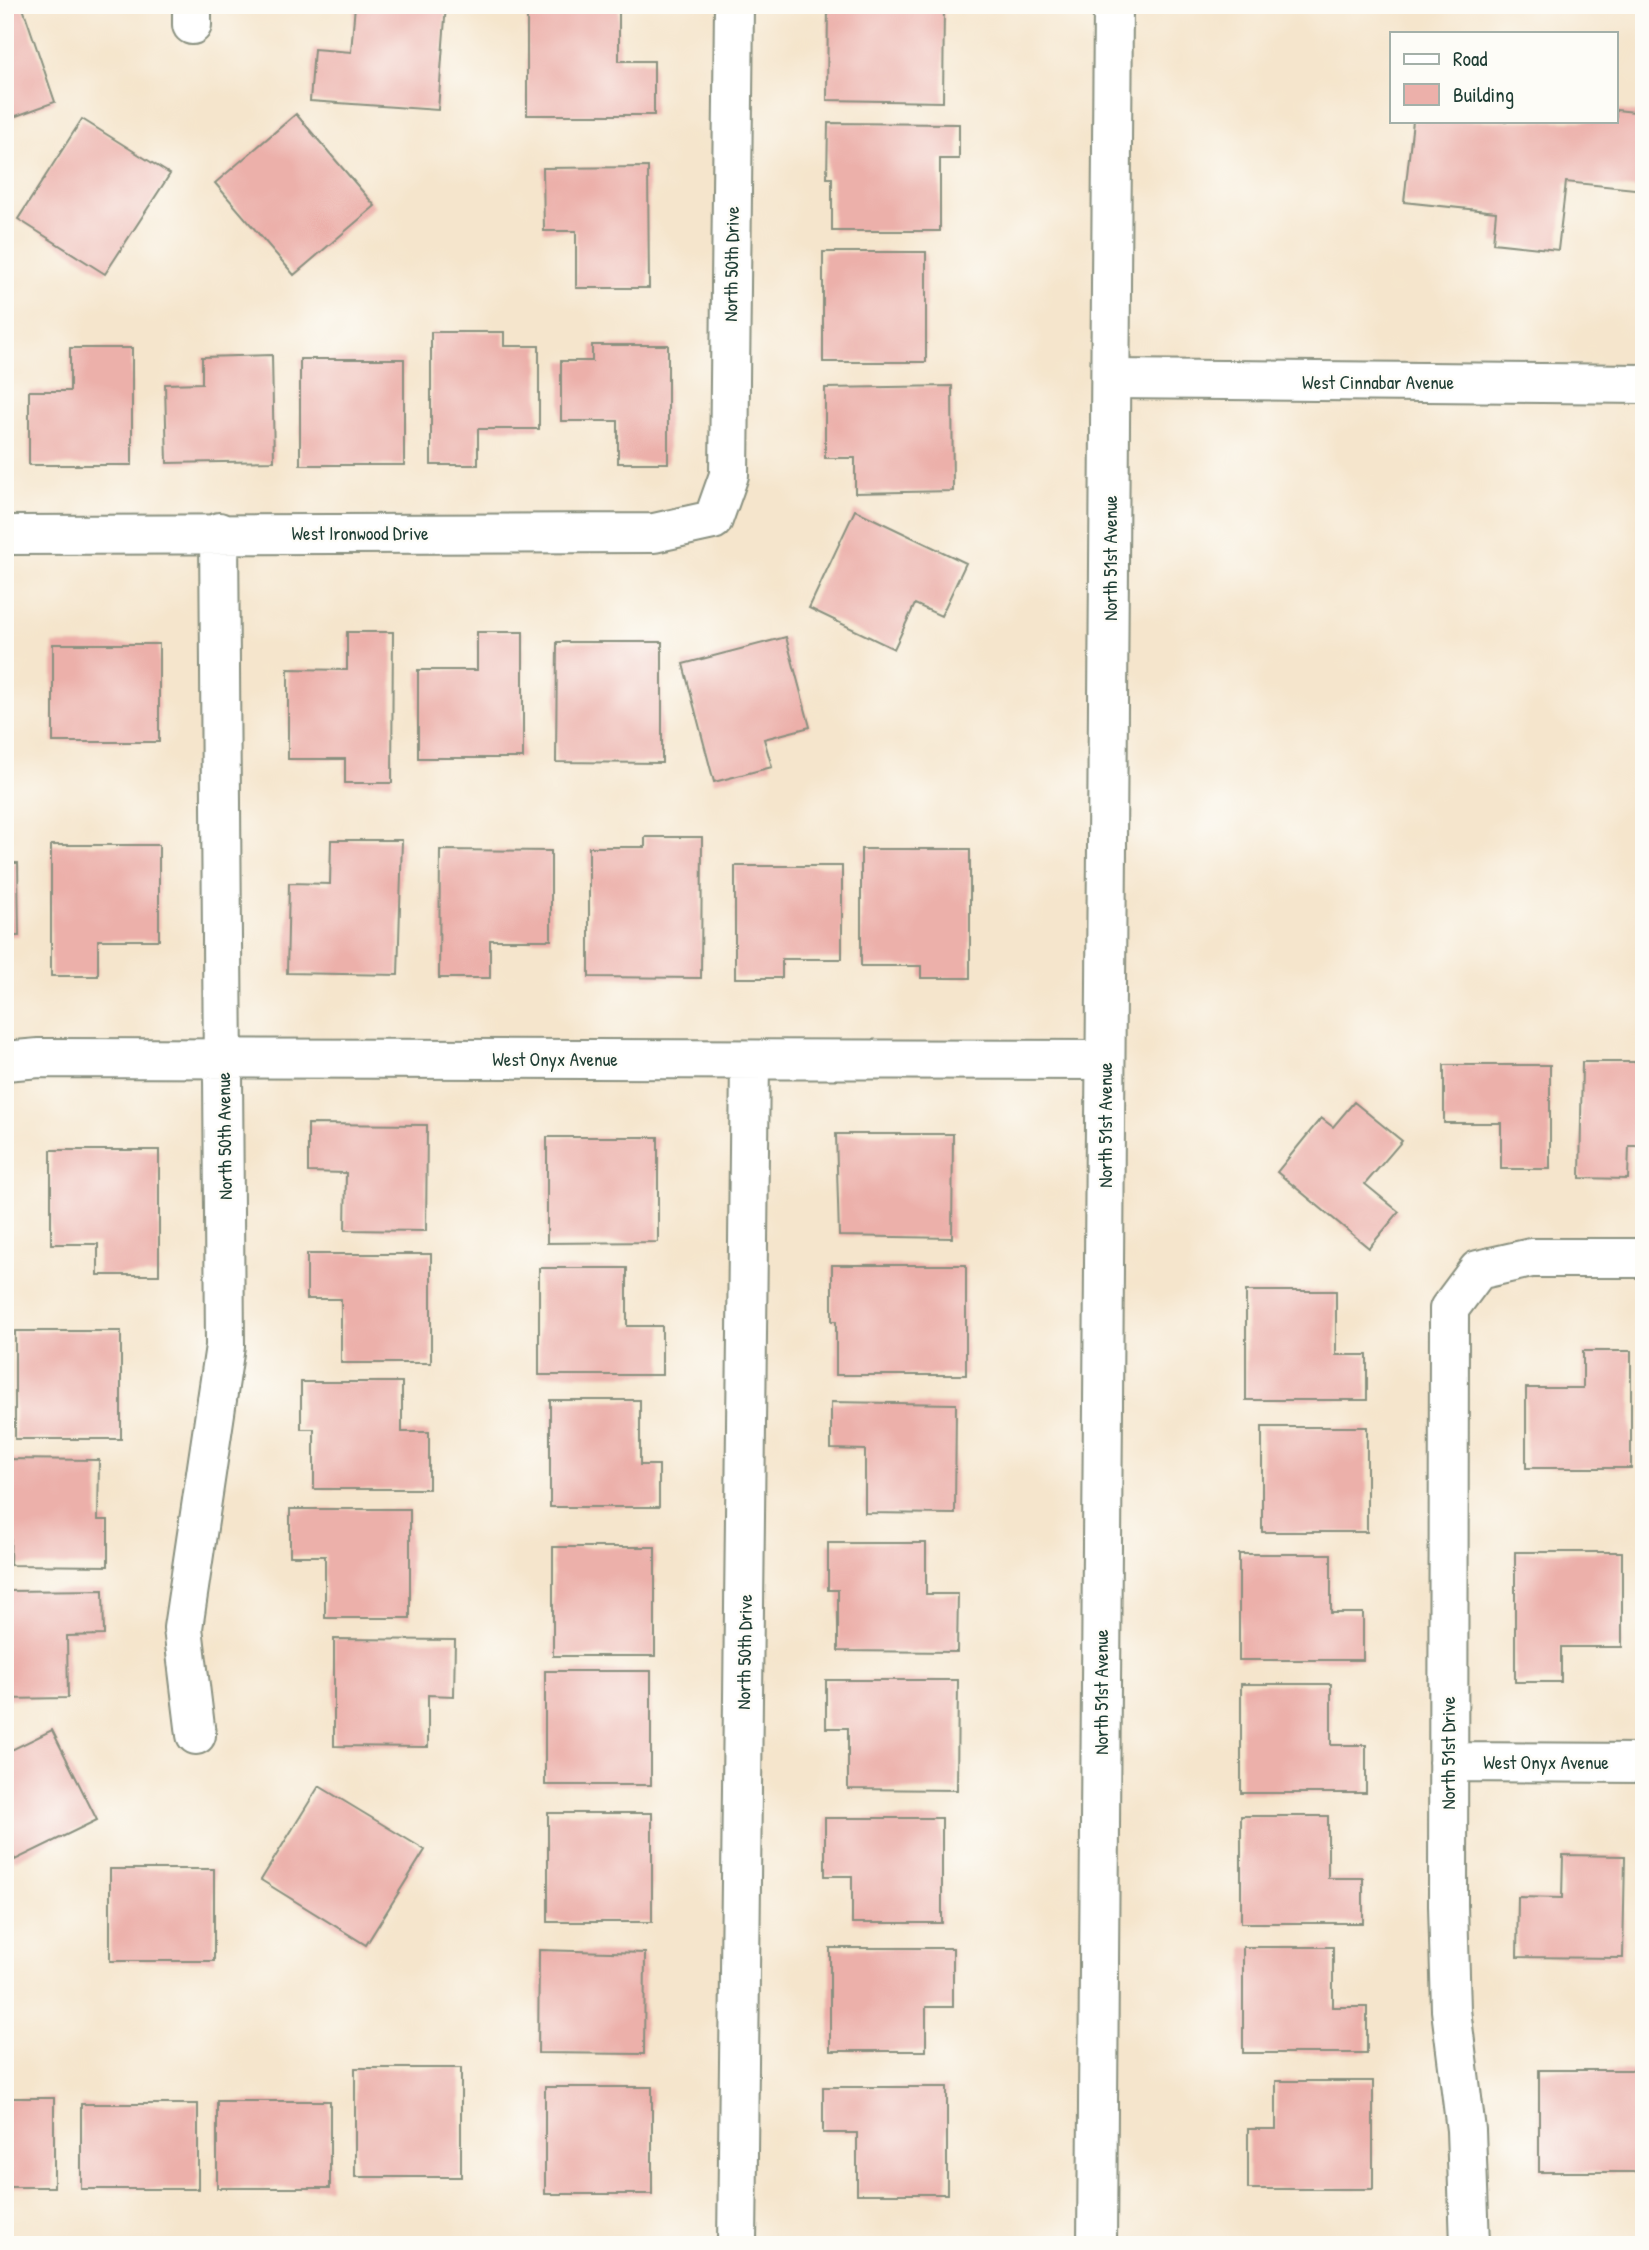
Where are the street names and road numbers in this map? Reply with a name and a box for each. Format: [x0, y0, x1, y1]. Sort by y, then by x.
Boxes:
street label: North 50th Drive [717, 206, 745, 322]
street label: West Cinnabar Avenue [1302, 369, 1454, 395]
street label: North 51st Avenue [1097, 495, 1123, 621]
street label: West Ironwood Drive [291, 520, 429, 546]
street label: West Onyx Avenue [492, 1046, 618, 1072]
street label: North 51st Avenue [1092, 1062, 1118, 1188]
street label: North 50th Avenue [210, 1072, 238, 1200]
street label: North 50th Drive [730, 1594, 758, 1710]
street label: North 51st Avenue [1088, 1629, 1114, 1755]
street label: North 51st Drive [1435, 1696, 1461, 1809]
street label: West Onyx Avenue [1483, 1749, 1609, 1775]

